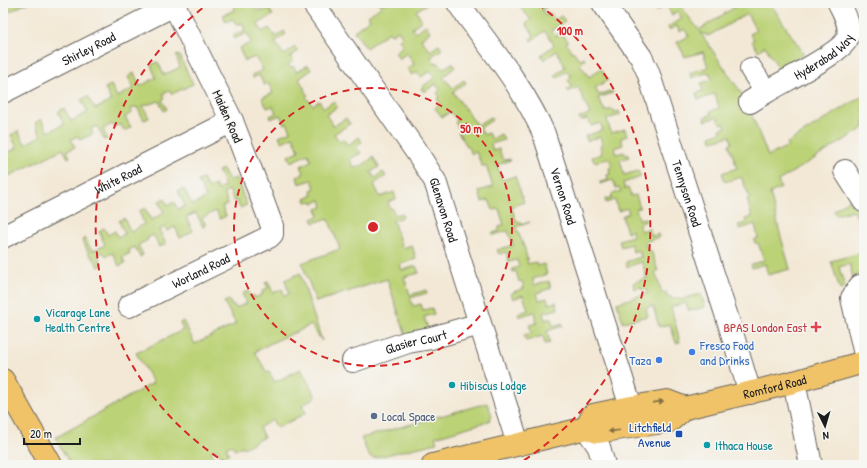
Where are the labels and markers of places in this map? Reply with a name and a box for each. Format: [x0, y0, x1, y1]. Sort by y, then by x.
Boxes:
centre of rings [366, 220, 380, 234]
place label: Vicarage Lane Health Centre [45, 303, 111, 336]
marker: Vicarage Lane Health Centre [32, 314, 42, 324]
place label: BPAS London East [723, 318, 808, 336]
marker: BPAS London East [810, 321, 822, 333]
place label: Fresco Food and Drinks [699, 336, 754, 369]
marker: Fresco Food and Drinks [687, 347, 697, 357]
place label: Taza [629, 351, 651, 369]
marker: Taza [654, 355, 664, 365]
place label: Hibiscus Lodge [460, 376, 527, 394]
marker: Hibiscus Lodge [447, 380, 457, 390]
place label: Local Space [382, 407, 436, 425]
marker: Local Space [369, 411, 379, 421]
place label: Litchfield Avenue [629, 418, 671, 451]
marker: Litchfield Avenue [674, 429, 684, 439]
place label: Ithaca House [715, 436, 773, 454]
marker: Ithaca House [702, 440, 712, 450]

